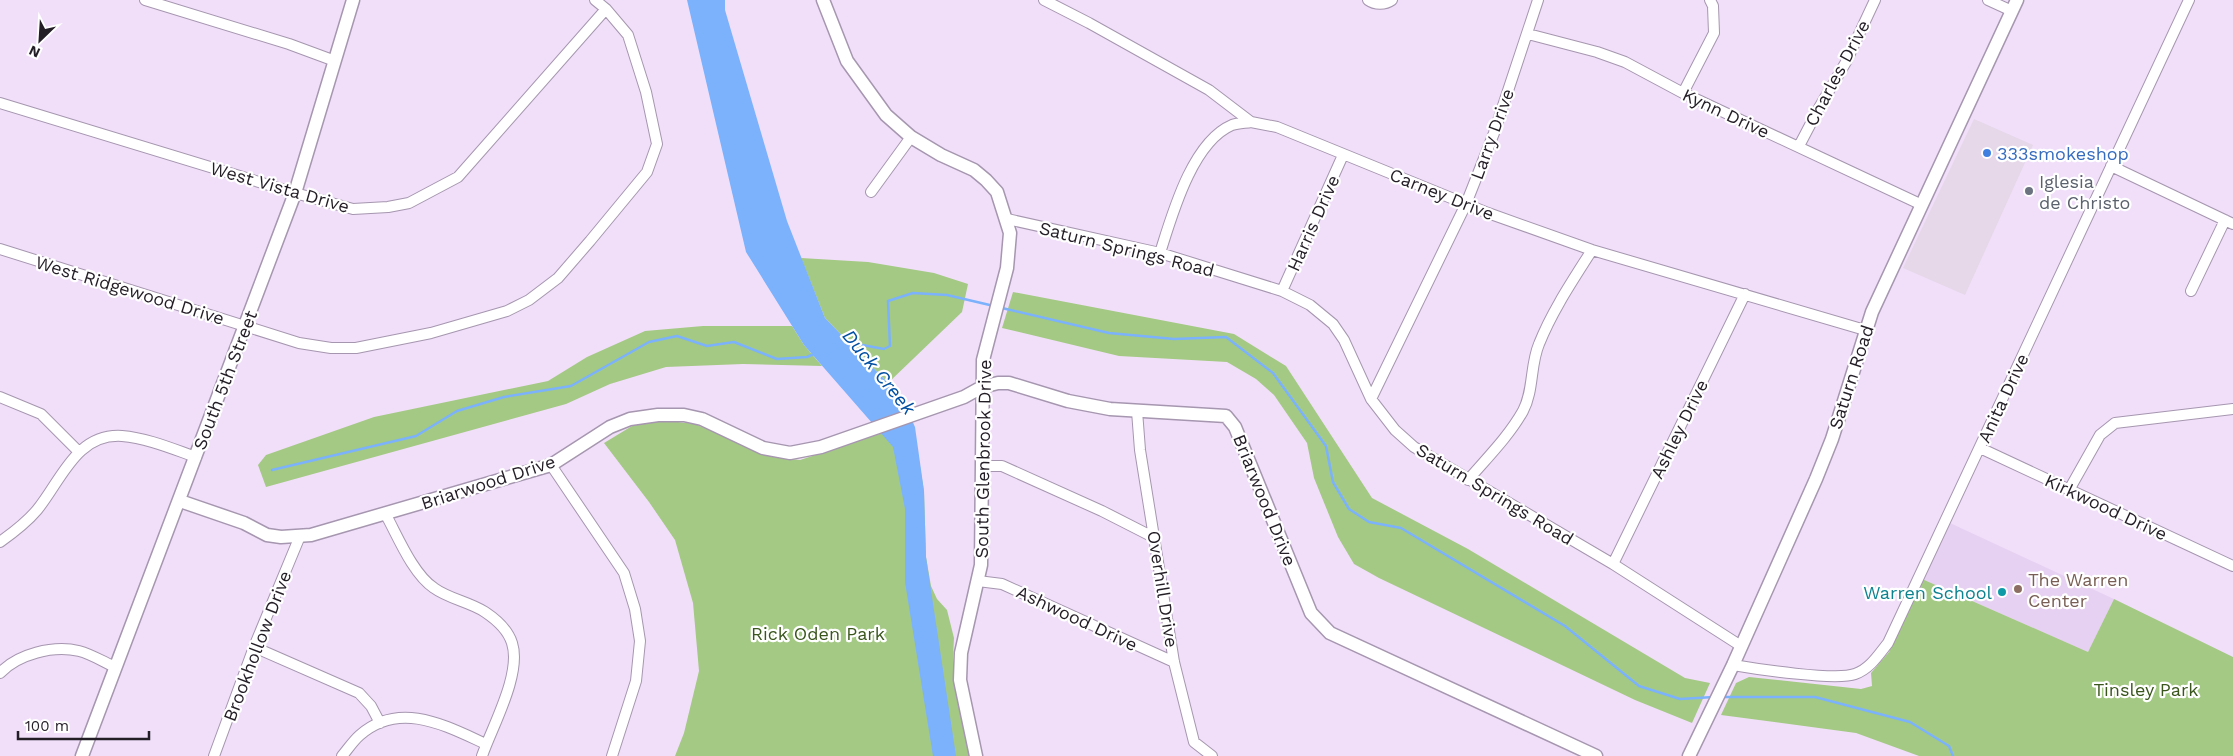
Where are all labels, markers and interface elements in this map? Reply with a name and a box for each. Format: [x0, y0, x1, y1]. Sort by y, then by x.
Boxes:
north arrow [15, 15, 65, 65]
street label: Charles Drive [1800, 16, 1874, 130]
text: N [26, 42, 43, 61]
street label: Kynn Drive [1679, 84, 1773, 142]
street label: Larry Drive [1466, 86, 1518, 182]
place label: 333smokeshop [1997, 143, 2129, 164]
marker: 333smokeshop [1981, 147, 1993, 159]
street label: West Vista Drive [208, 157, 352, 217]
street label: Carney Drive [1387, 164, 1497, 224]
place label: Iglesia de Christo [2039, 171, 2130, 213]
street label: Harris Drive [1282, 172, 1344, 274]
marker: Iglesia de Christo [2023, 185, 2035, 197]
street label: Saturn Springs Road [1037, 217, 1217, 281]
street label: West Ridgewood Drive [33, 251, 227, 329]
street label: South 5th Street [189, 307, 261, 453]
street label: Saturn Road [1824, 322, 1878, 432]
water label: Duck Creek [838, 325, 921, 420]
street label: Anita Drive [1973, 350, 2033, 446]
street label: South Glenbrook Drive [971, 359, 995, 559]
street label: Ashley Drive [1646, 376, 1712, 482]
street label: Briarwood Drive [1229, 431, 1301, 569]
street label: Saturn Springs Road [1413, 439, 1577, 549]
street label: Briarwood Drive [418, 450, 558, 514]
street label: Kirkwood Drive [2041, 469, 2171, 545]
street label: Overhill Drive [1143, 529, 1183, 649]
street label: Brookhollow Drive [219, 568, 295, 724]
place label: The Warren Center [2028, 569, 2128, 611]
street label: Ashwood Drive [1013, 581, 1141, 655]
place label: Warren School [1863, 582, 1992, 603]
marker: The Warren Center [2012, 583, 2024, 595]
marker: Warren School [1996, 586, 2008, 598]
park label: Rick Oden Park [751, 623, 885, 644]
park label: Tinsley Park [2093, 679, 2199, 700]
scale bar [18, 708, 149, 740]
text: 100 m [25, 717, 69, 735]

